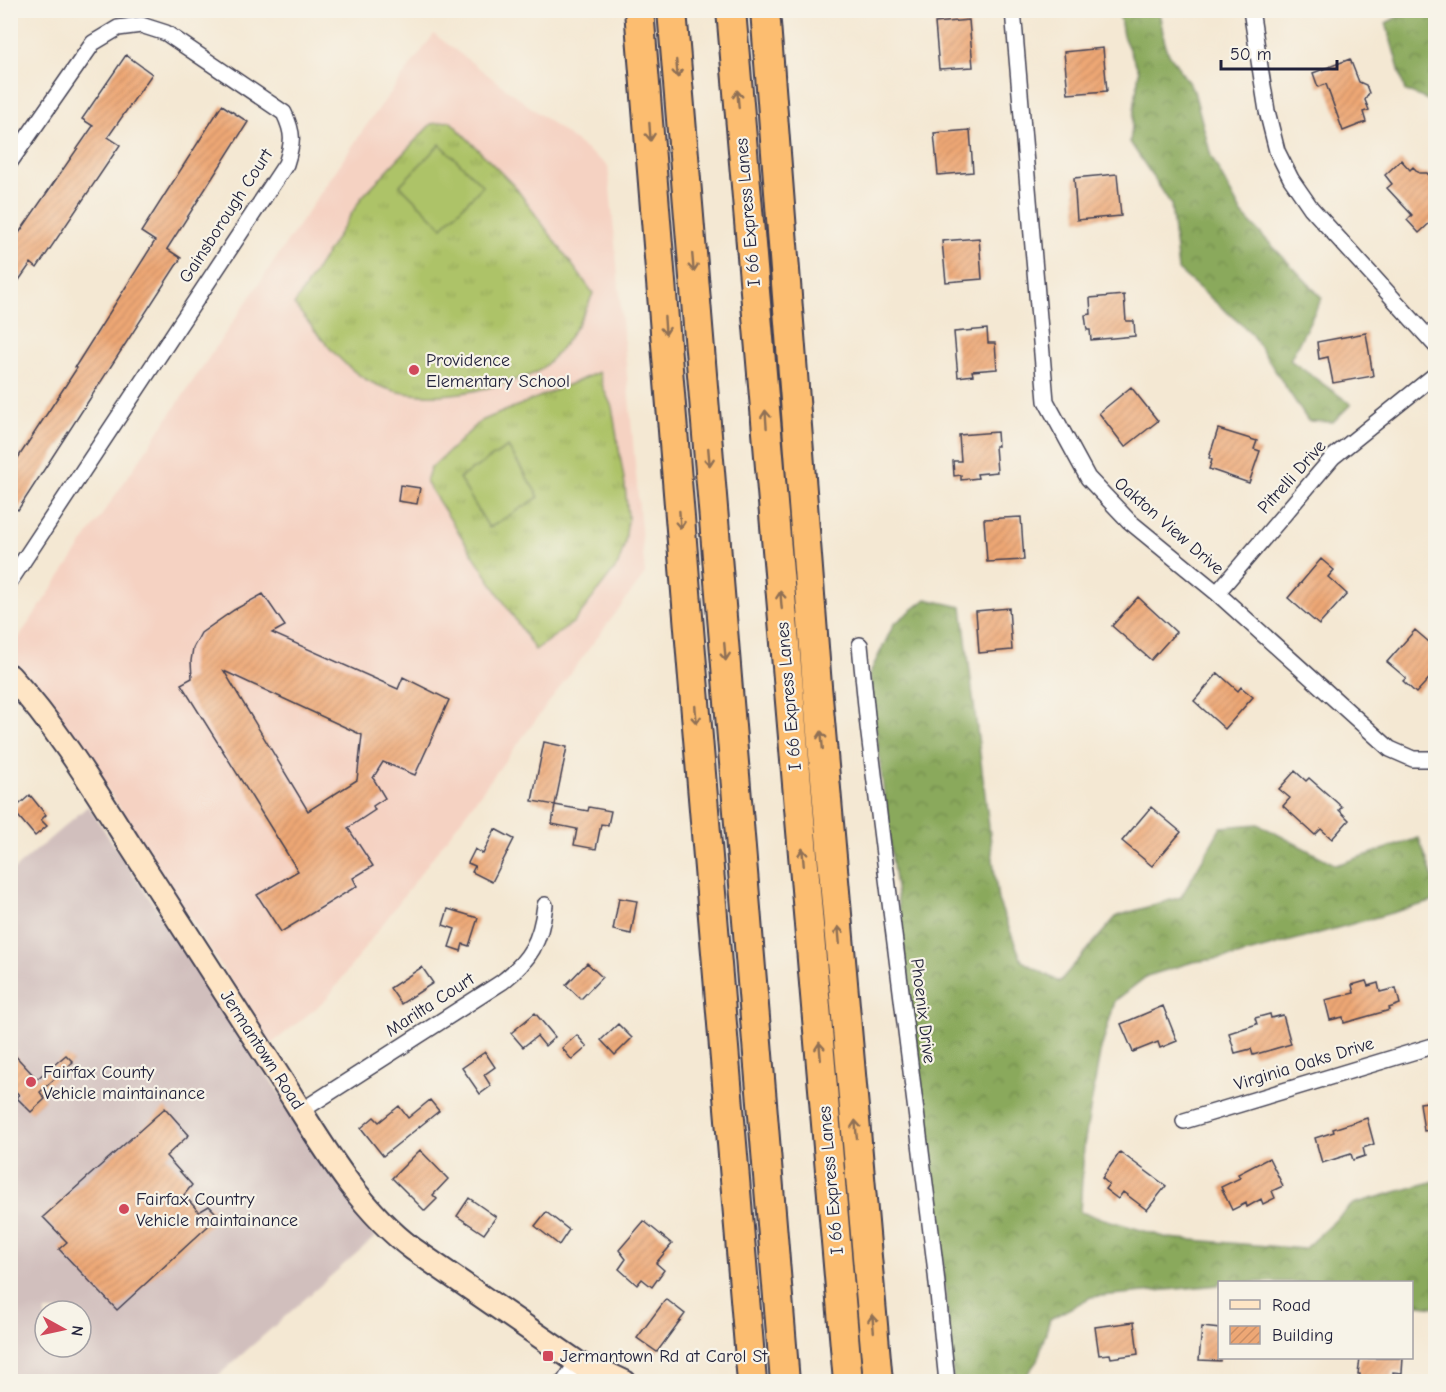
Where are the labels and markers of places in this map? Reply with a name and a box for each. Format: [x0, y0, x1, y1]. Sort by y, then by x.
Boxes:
place label: Providence Elementary School [426, 350, 570, 392]
marker: Providence Elementary School [407, 363, 421, 377]
place label: Fairfax County Vehicle maintainance [43, 1062, 205, 1104]
marker: Fairfax County Vehicle maintainance [24, 1075, 38, 1089]
place label: Fairfax Country Vehicle maintainance [136, 1189, 298, 1231]
marker: Fairfax Country Vehicle maintainance [117, 1202, 131, 1216]
place label: Jermantown Rd at Carol St [560, 1346, 768, 1367]
marker: Jermantown Rd at Carol St [541, 1349, 555, 1363]

